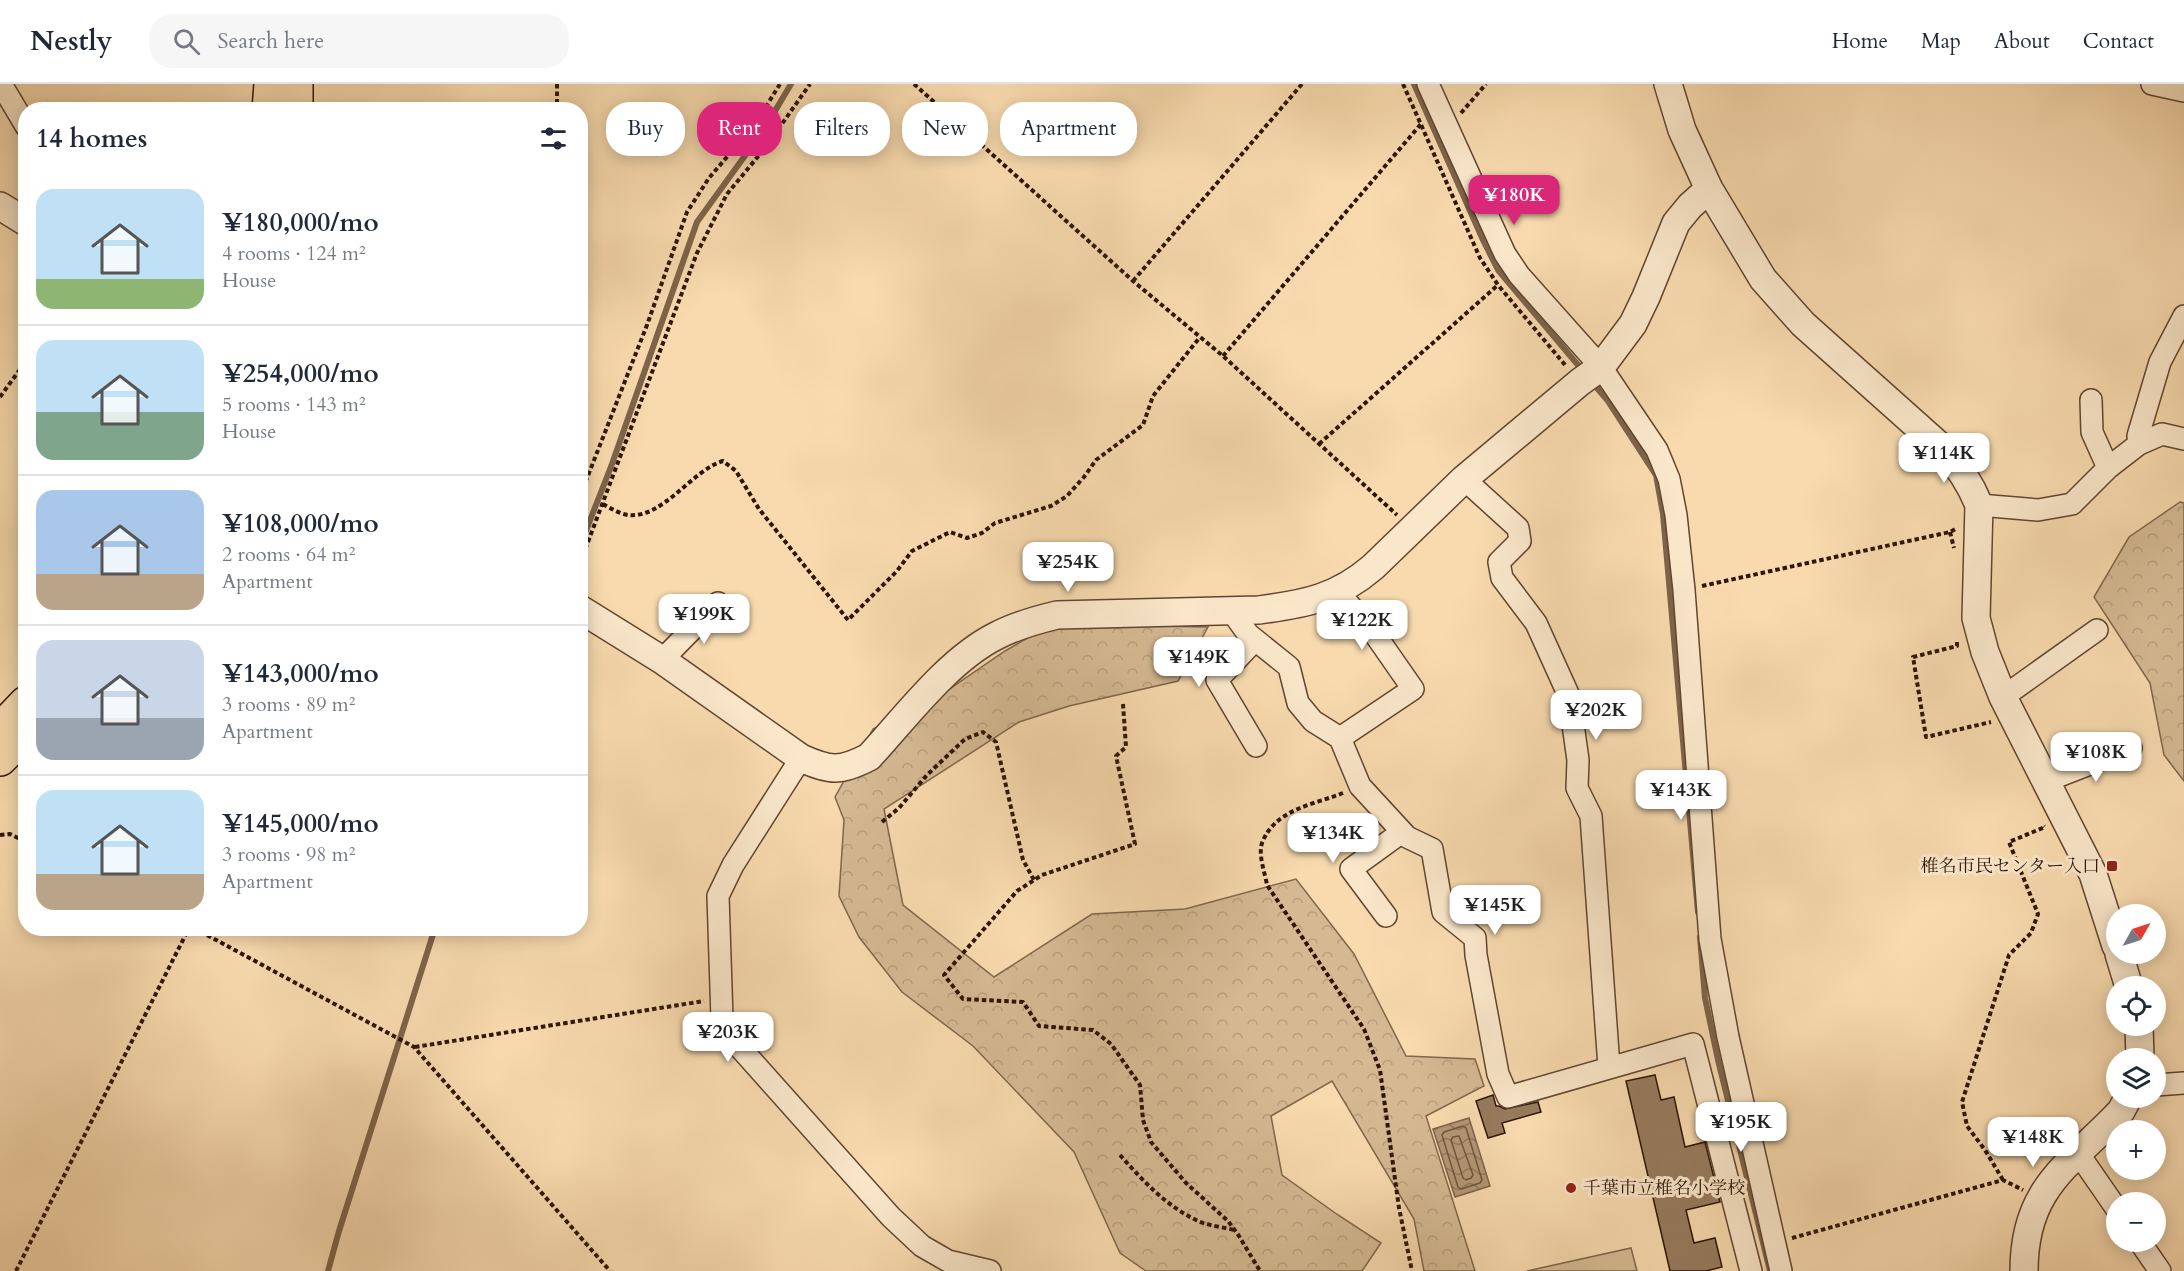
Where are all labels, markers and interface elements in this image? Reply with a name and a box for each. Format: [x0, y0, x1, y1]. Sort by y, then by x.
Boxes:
search box [149, 14, 569, 68]
text: Nestly [30, 22, 113, 60]
icon: search [170, 25, 203, 58]
text: Search here [218, 26, 324, 56]
text: Home [1832, 27, 1888, 56]
text: Map [1921, 27, 1961, 56]
text: About [1994, 27, 2050, 56]
text: Contact [2083, 27, 2154, 56]
chip: Buy [606, 102, 685, 156]
chip: Rent [697, 102, 782, 156]
chip: Filters [794, 102, 890, 156]
chip: New [902, 102, 988, 156]
chip: Apartment [1000, 102, 1137, 156]
text: 14 homes [36, 121, 147, 156]
icon: filters [537, 122, 570, 155]
pin: ¥180K [1472, 175, 1556, 226]
text: ¥180K [1483, 181, 1545, 208]
text: ¥180,000/mo [222, 205, 379, 240]
icon: home [84, 213, 156, 285]
text: 4 rooms · 124 m² [222, 240, 366, 267]
text: House [222, 267, 276, 294]
text: ¥254,000/mo [222, 356, 379, 391]
icon: home [84, 364, 156, 436]
text: 5 rooms · 143 m² [222, 391, 366, 418]
text: House [222, 418, 276, 445]
pin: ¥114K [1902, 433, 1986, 484]
text: ¥114K [1913, 439, 1975, 466]
text: ¥108,000/mo [222, 506, 379, 541]
icon: home [84, 514, 156, 586]
text: 2 rooms · 64 m² [222, 541, 355, 568]
pin: ¥254K [1026, 542, 1110, 593]
text: ¥254K [1037, 548, 1099, 575]
text: Apartment [222, 568, 313, 595]
pin: ¥199K [662, 594, 746, 645]
text: ¥199K [673, 600, 735, 627]
pin: ¥122K [1320, 600, 1404, 651]
text: ¥122K [1331, 606, 1393, 633]
pin: ¥149K [1157, 637, 1241, 688]
text: ¥149K [1168, 643, 1230, 670]
text: ¥143,000/mo [222, 656, 379, 691]
icon: home [84, 664, 156, 736]
pin: ¥202K [1554, 690, 1638, 741]
text: 3 rooms · 89 m² [222, 691, 355, 718]
text: ¥202K [1565, 696, 1627, 723]
text: Apartment [222, 718, 313, 745]
pin: ¥108K [2054, 732, 2138, 783]
text: ¥108K [2065, 738, 2127, 765]
pin: ¥143K [1639, 770, 1723, 821]
text: ¥143K [1650, 776, 1712, 803]
text: ¥145,000/mo [222, 806, 379, 841]
pin: ¥134K [1291, 813, 1375, 864]
icon: home [84, 814, 156, 886]
text: ¥134K [1302, 819, 1364, 846]
text: 3 rooms · 98 m² [222, 841, 355, 868]
place label: 椎名市民センター入口 [1921, 854, 2100, 879]
marker: 椎名市民センター入口 [2105, 859, 2119, 873]
text: Apartment [222, 868, 313, 895]
pin: ¥145K [1453, 885, 1537, 936]
text: ¥145K [1464, 891, 1526, 918]
north arrow [2106, 904, 2166, 964]
map controls [2106, 904, 2166, 1252]
button: locate [2106, 976, 2166, 1036]
pin: ¥203K [686, 1012, 770, 1063]
text: ¥203K [697, 1018, 759, 1045]
button: layers [2106, 1048, 2166, 1108]
pin: ¥195K [1699, 1102, 1783, 1153]
text: ¥195K [1710, 1108, 1772, 1135]
pin: ¥148K [1991, 1117, 2075, 1168]
button: + [2106, 1120, 2166, 1180]
text: ¥148K [2002, 1123, 2064, 1150]
place label: 千葉市立椎名小学校 [1583, 1176, 1745, 1201]
marker: 千葉市立椎名小学校 [1564, 1181, 1578, 1195]
button: − [2106, 1192, 2166, 1252]

